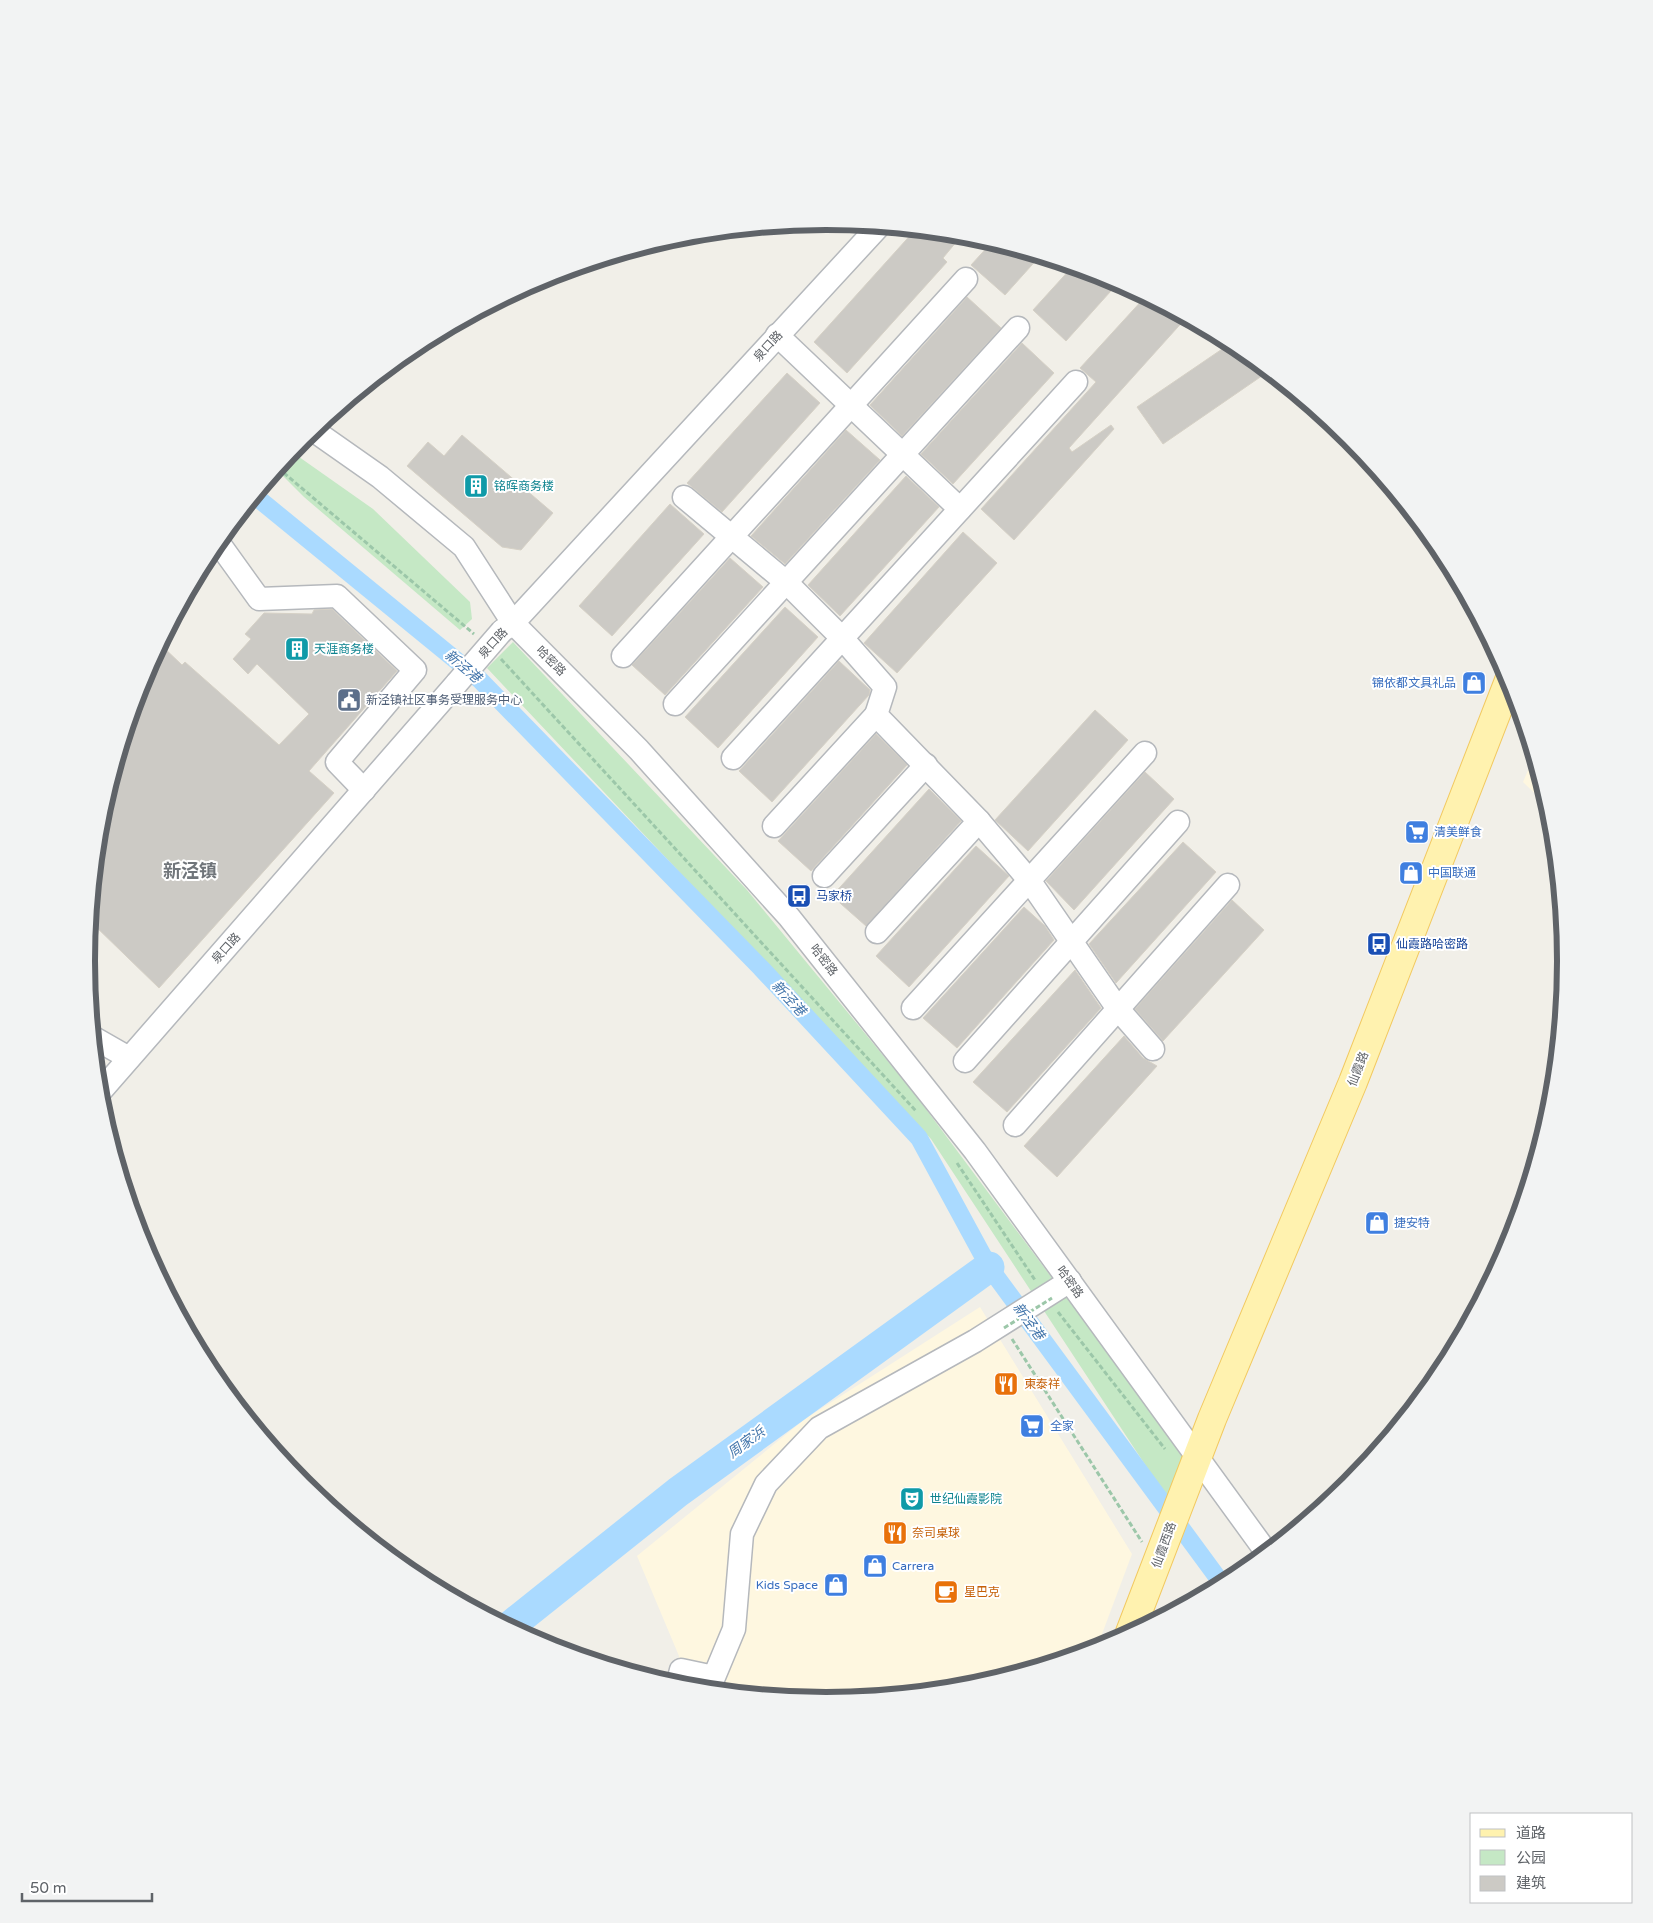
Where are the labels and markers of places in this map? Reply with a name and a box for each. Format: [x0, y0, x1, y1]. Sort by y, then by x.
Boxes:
building icon: 铭晖商务楼 [463, 473, 489, 499]
place label: 铭晖商务楼 [494, 479, 554, 493]
building icon: 天涯商务楼 [284, 636, 310, 662]
place label: 天涯商务楼 [314, 642, 374, 656]
shop icon: 锦依都文具礼品 [1461, 670, 1487, 696]
place label: 锦依都文具礼品 [1372, 676, 1456, 690]
public building icon: 新泾镇社区事务受理服务中心 [336, 687, 362, 713]
place label: 新泾镇社区事务受理服务中心 [366, 693, 522, 707]
supermarket icon: 清美鲜食 [1404, 819, 1430, 845]
place label: 清美鲜食 [1434, 825, 1482, 839]
shop icon: 中国联通 [1398, 860, 1424, 886]
place label: 中国联通 [1428, 866, 1476, 880]
bus stop icon: 马家桥 [786, 883, 812, 909]
place label: 马家桥 [816, 889, 852, 903]
bus stop icon: 仙霞路哈密路 [1366, 931, 1392, 957]
place label: 仙霞路哈密路 [1396, 937, 1468, 951]
shop icon: 捷安特 [1364, 1210, 1390, 1236]
place label: 捷安特 [1394, 1216, 1430, 1230]
restaurant icon: 東泰祥 [993, 1371, 1019, 1397]
place label: 東泰祥 [1024, 1377, 1060, 1391]
supermarket icon: 全家 [1019, 1413, 1045, 1439]
place label: 全家 [1050, 1419, 1074, 1433]
theatre icon: 世纪仙霞影院 [899, 1486, 925, 1512]
place label: 世纪仙霞影院 [930, 1492, 1002, 1506]
restaurant icon: 奈司桌球 [882, 1520, 908, 1546]
place label: 奈司桌球 [912, 1526, 960, 1540]
shop icon: Carrera [862, 1553, 888, 1579]
place label: Carrera [892, 1559, 934, 1573]
shop icon: Kids Space [823, 1572, 849, 1598]
place label: Kids Space [756, 1578, 818, 1592]
cafe icon: 星巴克 [933, 1579, 959, 1605]
place label: 星巴克 [964, 1585, 1000, 1599]

